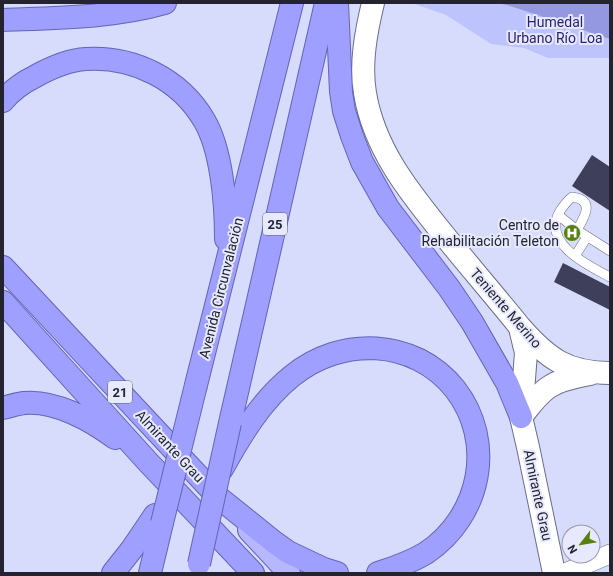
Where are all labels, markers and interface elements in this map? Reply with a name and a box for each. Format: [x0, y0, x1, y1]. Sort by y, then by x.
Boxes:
park label: Humedal Urbano Río Loa [507, 14, 603, 46]
road number: 25 [263, 213, 287, 235]
street label: Avenida Circunvalación [196, 216, 246, 360]
place label: Centro de Rehabilitación Teleton [422, 217, 559, 249]
hospital icon: Centro de Rehabilitación Teleton [562, 223, 582, 243]
street label: Teniente Merino [467, 265, 545, 351]
road number: 21 [108, 381, 132, 403]
street label: Almirante Grau [132, 407, 208, 485]
street label: Almirante Grau [521, 448, 555, 542]
north arrow [561, 524, 601, 564]
text: N [565, 542, 580, 556]

